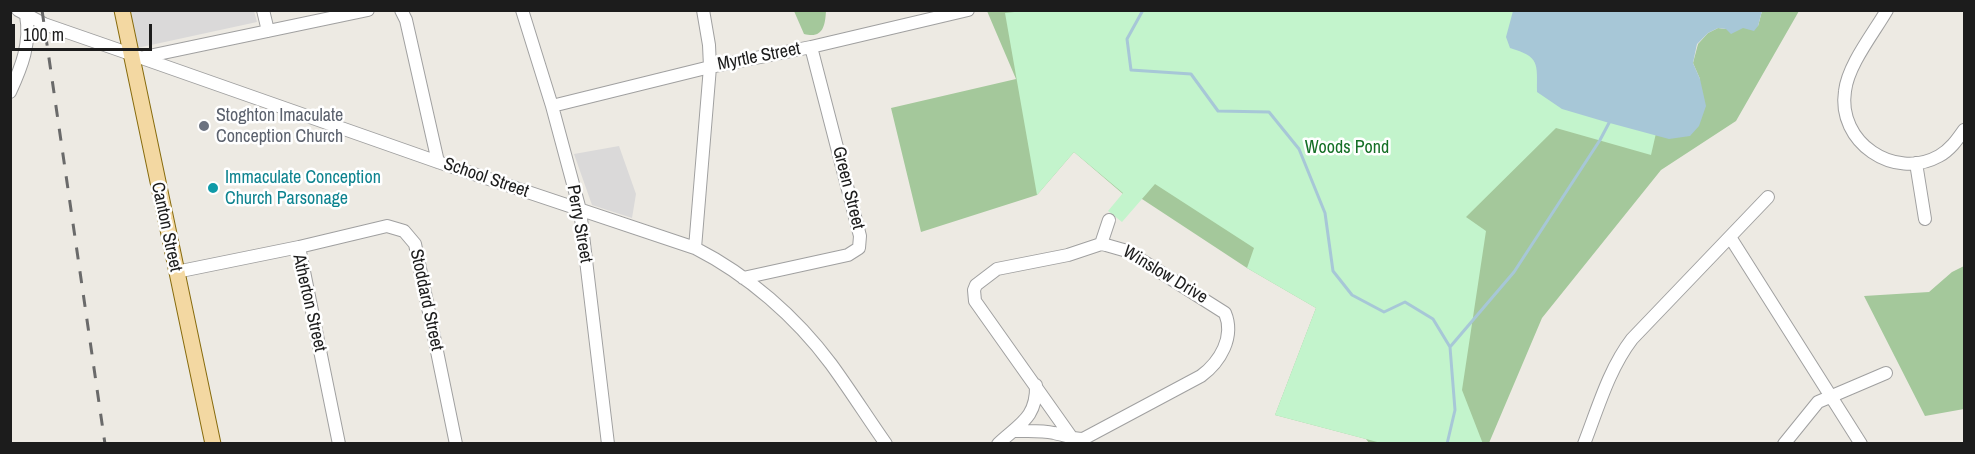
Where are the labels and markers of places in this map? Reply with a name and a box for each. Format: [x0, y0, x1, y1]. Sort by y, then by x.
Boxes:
place label: Stoghton Imaculate Conception Church [216, 105, 343, 148]
marker: Stoghton Imaculate Conception Church [197, 119, 211, 133]
place label: Immaculate Conception Church Parsonage [225, 167, 381, 210]
marker: Immaculate Conception Church Parsonage [206, 181, 220, 195]

